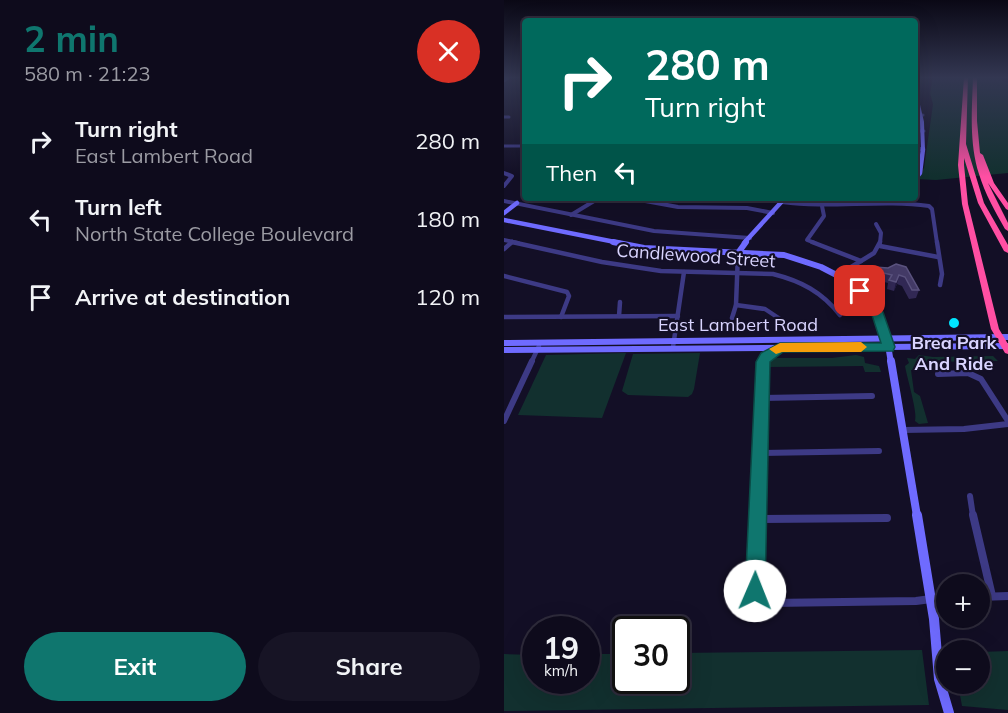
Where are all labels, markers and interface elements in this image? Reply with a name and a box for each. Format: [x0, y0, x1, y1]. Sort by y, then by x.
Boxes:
text: 2 min [24, 16, 119, 61]
button: close [417, 20, 480, 83]
text: 280 m [645, 38, 770, 91]
icon: right [546, 42, 624, 120]
text: 580 m · 21:23 [24, 61, 150, 86]
text: Turn right [645, 90, 765, 124]
text: Turn right [75, 115, 178, 143]
icon: right [24, 125, 57, 158]
text: 280 m [415, 127, 480, 155]
text: East Lambert Road [75, 143, 253, 168]
icon: left [609, 156, 642, 189]
text: Then [546, 159, 597, 187]
text: Turn left [75, 193, 162, 221]
icon: left [24, 203, 57, 236]
text: 180 m [415, 205, 480, 233]
text: North State College Boulevard [75, 221, 354, 246]
street label: Candlewood Street [616, 238, 776, 273]
pin [834, 265, 885, 316]
icon: arrive [843, 274, 876, 307]
icon: arrive [24, 281, 57, 314]
text: Arrive at destination [75, 283, 290, 311]
text: 120 m [415, 283, 480, 311]
street label: East Lambert Road [658, 313, 818, 336]
marker: Brea Park And Ride [947, 316, 961, 330]
place label: Brea Park And Ride [911, 331, 998, 375]
position arrow [723, 559, 787, 623]
map controls [936, 574, 990, 694]
button: + [936, 574, 990, 628]
speed limit sign: 30 [612, 616, 690, 694]
text: 19 [543, 629, 579, 667]
button: Exit [24, 632, 246, 701]
button: Share [258, 632, 480, 701]
button: − [936, 640, 990, 694]
text: km/h [544, 661, 578, 680]

